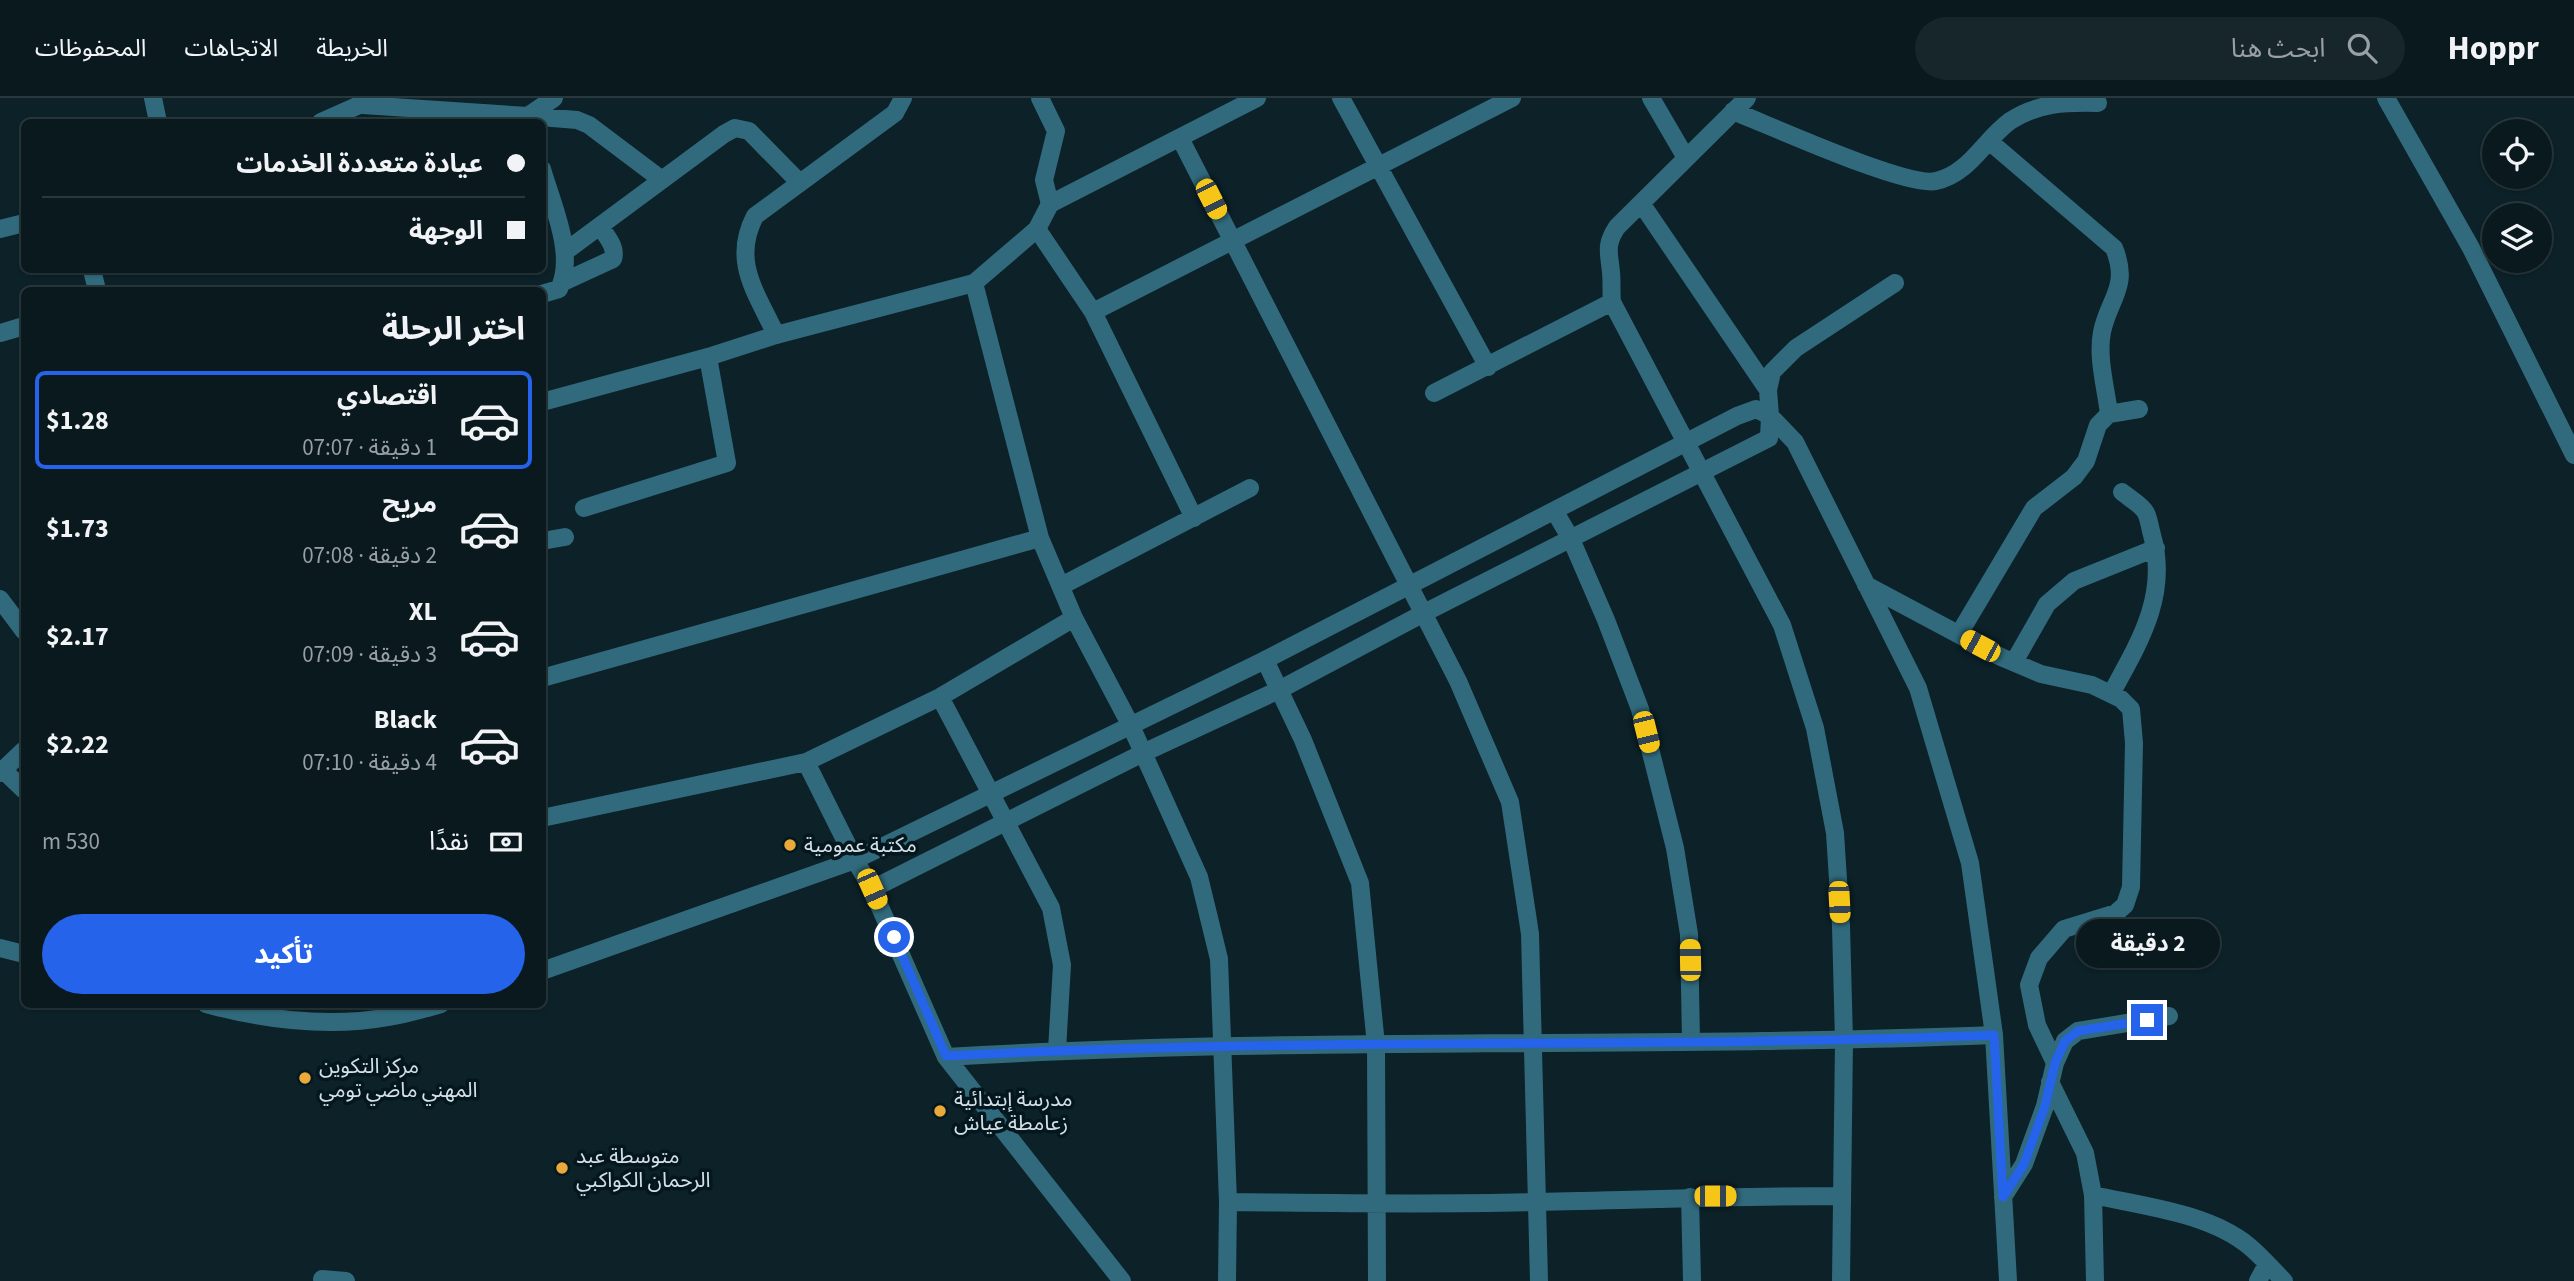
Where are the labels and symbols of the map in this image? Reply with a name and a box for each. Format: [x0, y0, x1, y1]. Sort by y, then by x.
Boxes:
car [1193, 176, 1230, 222]
car [1957, 627, 2004, 665]
car [1631, 709, 1662, 755]
place label: مكتبة عمومية [804, 830, 917, 860]
marker: مكتبة عمومية [782, 837, 798, 853]
car [854, 866, 891, 912]
car [1828, 880, 1851, 924]
callout: 2 دقيقة [2075, 918, 2219, 968]
route start [878, 921, 910, 953]
car [1680, 939, 1701, 981]
route end [2131, 1004, 2163, 1036]
place label: مركز التكوين المهني ماضي تومي [319, 1051, 478, 1106]
marker: مركز التكوين المهني ماضي تومي [297, 1070, 313, 1086]
place label: مدرسة إبتدائية زعامطة عياش [954, 1084, 1072, 1138]
marker: مدرسة إبتدائية زعامطة عياش [932, 1103, 948, 1119]
place label: متوسطة عبد الرحمان الكواكبي [576, 1141, 710, 1196]
marker: متوسطة عبد الرحمان الكواكبي [554, 1160, 570, 1176]
car [1695, 1186, 1737, 1207]

